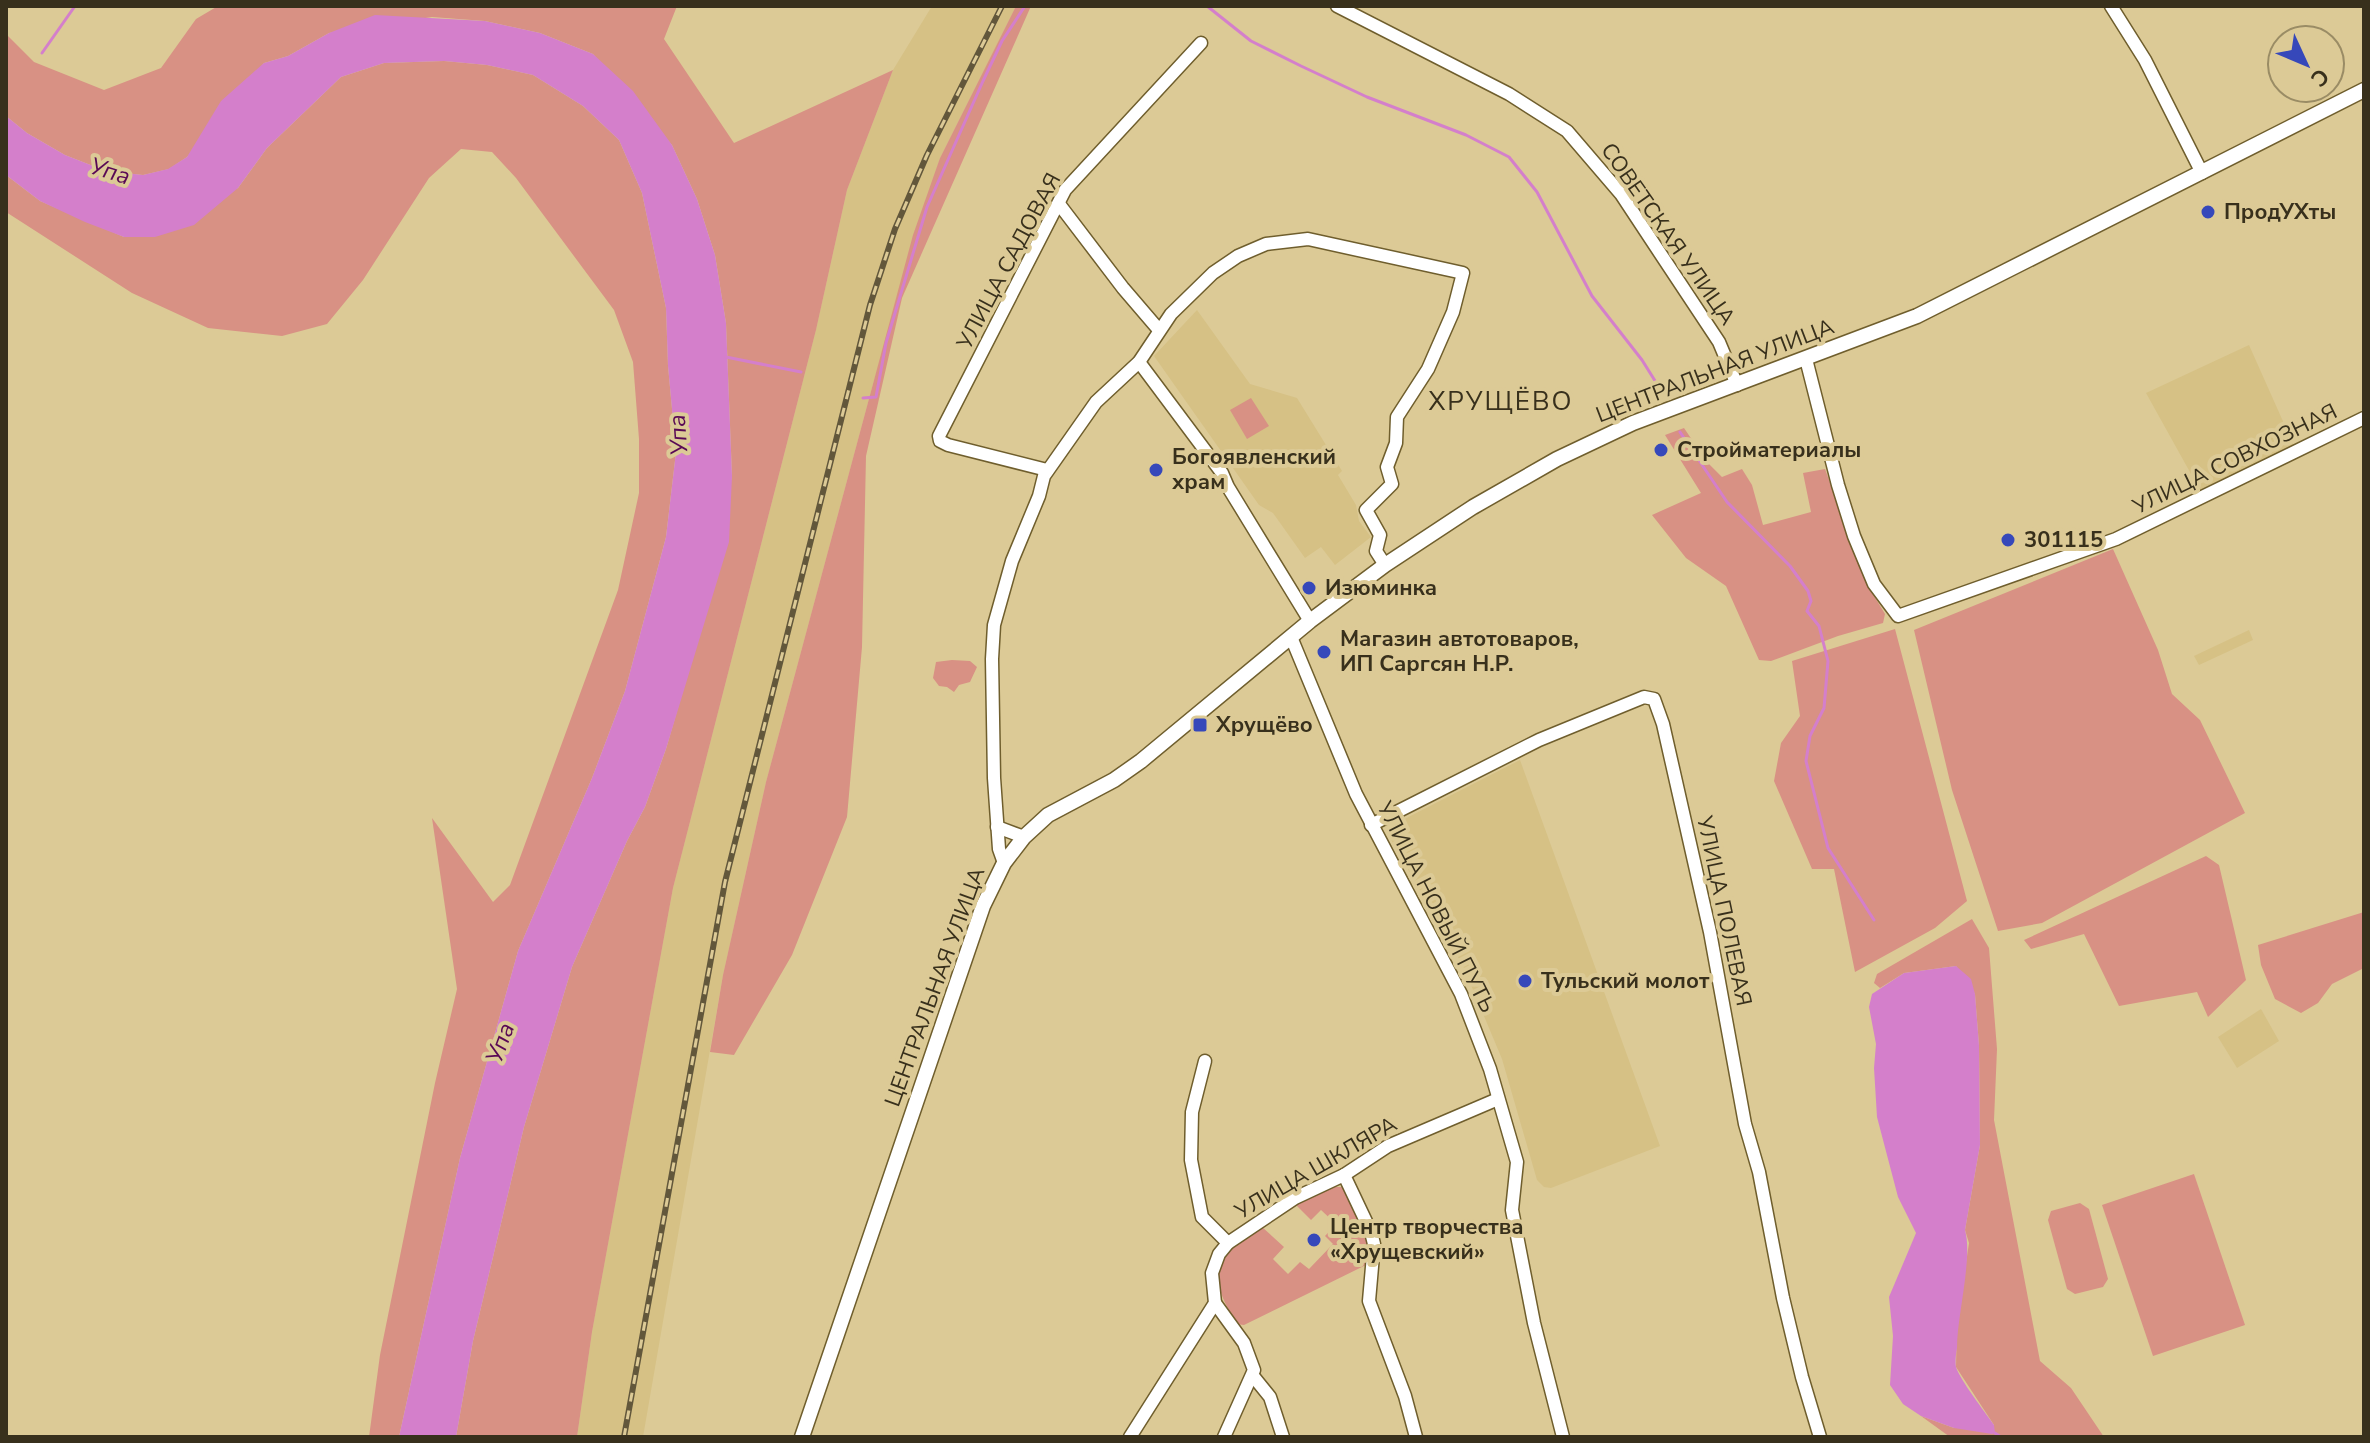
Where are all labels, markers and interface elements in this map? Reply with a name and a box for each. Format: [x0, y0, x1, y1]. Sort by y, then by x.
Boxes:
north arrow [2266, 24, 2346, 104]
text: С [2304, 61, 2336, 93]
street label: СОВЕТСКАЯ УЛИЦА [1594, 137, 1742, 331]
water label: Упа [86, 150, 134, 192]
street label: УЛИЦА САДОВАЯ [949, 168, 1068, 355]
place label: ПродУХты [2224, 197, 2336, 227]
marker: ПродУХты [2199, 203, 2217, 221]
street label: ЦЕНТРАЛЬНАЯ УЛИЦА [1592, 312, 1838, 430]
district label: ХРУЩЁВО [1428, 384, 1574, 419]
street label: УЛИЦА СОВХОЗНАЯ [2127, 396, 2342, 522]
water label: Упа [661, 413, 695, 457]
place label: Стройматериалы [1677, 435, 1861, 465]
marker: Стройматериалы [1652, 441, 1670, 459]
place label: Богоявленский храм [1172, 442, 1336, 497]
marker: Богоявленский храм [1147, 461, 1165, 479]
place label: 301115 [2024, 525, 2103, 555]
marker: 301115 [1999, 531, 2017, 549]
place label: Изюминка [1325, 573, 1437, 603]
marker: Изюминка [1300, 579, 1318, 597]
place label: Магазин автотоваров, ИП Саргсян Н.Р. [1340, 624, 1579, 679]
marker: Магазин автотоваров, ИП Саргсян Н.Р. [1315, 643, 1333, 661]
place label: Хрущёво [1215, 710, 1313, 740]
marker: Хрущёво [1191, 716, 1209, 734]
street label: УЛИЦА НОВЫЙ ПУТЬ [1369, 795, 1502, 1018]
street label: УЛИЦА ПОЛЕВАЯ [1689, 812, 1759, 1009]
street label: ЦЕНТРАЛЬНАЯ УЛИЦА [878, 863, 992, 1111]
place label: Тульский молот [1541, 966, 1710, 996]
marker: Тульский молот [1516, 972, 1534, 990]
water label: Упа [478, 1018, 522, 1068]
street label: УЛИЦА ШКЛЯРА [1229, 1109, 1403, 1227]
place label: Центр творчества «Хрущевский» [1330, 1212, 1524, 1267]
marker: Центр творчества «Хрущевский» [1305, 1231, 1323, 1249]

